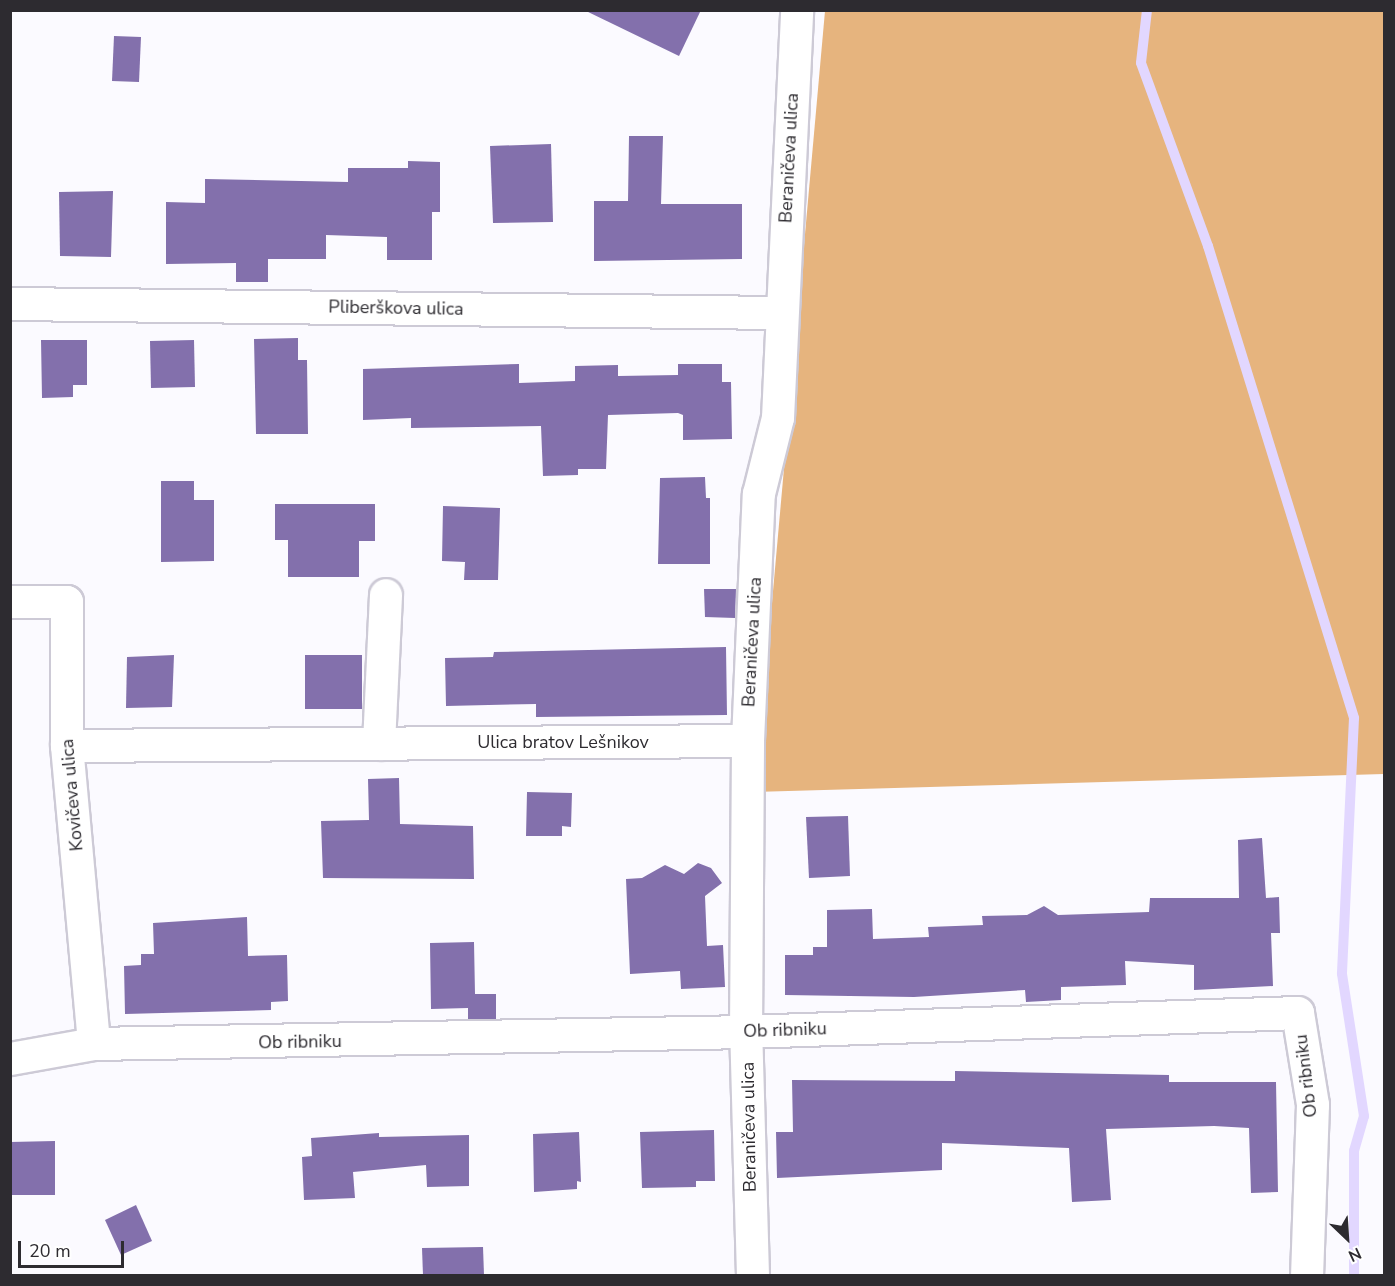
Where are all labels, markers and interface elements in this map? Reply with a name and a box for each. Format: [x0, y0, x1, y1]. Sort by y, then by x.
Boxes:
street label: Beraničeva ulica [775, 92, 803, 224]
street label: Pliberškova ulica [328, 296, 464, 320]
street label: Beraničeva ulica [738, 576, 766, 708]
street label: Ulica bratov Lešnikov [477, 731, 649, 753]
street label: Kovičeva ulica [56, 738, 88, 852]
street label: Ob ribniku [743, 1018, 827, 1042]
street label: Ob ribniku [258, 1030, 342, 1054]
street label: Ob ribniku [1290, 1033, 1322, 1119]
street label: Beraničeva ulica [737, 1062, 761, 1192]
north arrow [1317, 1208, 1377, 1268]
scale bar [21, 1229, 128, 1267]
text: 20 m [29, 1239, 71, 1263]
text: N [1345, 1242, 1365, 1267]

